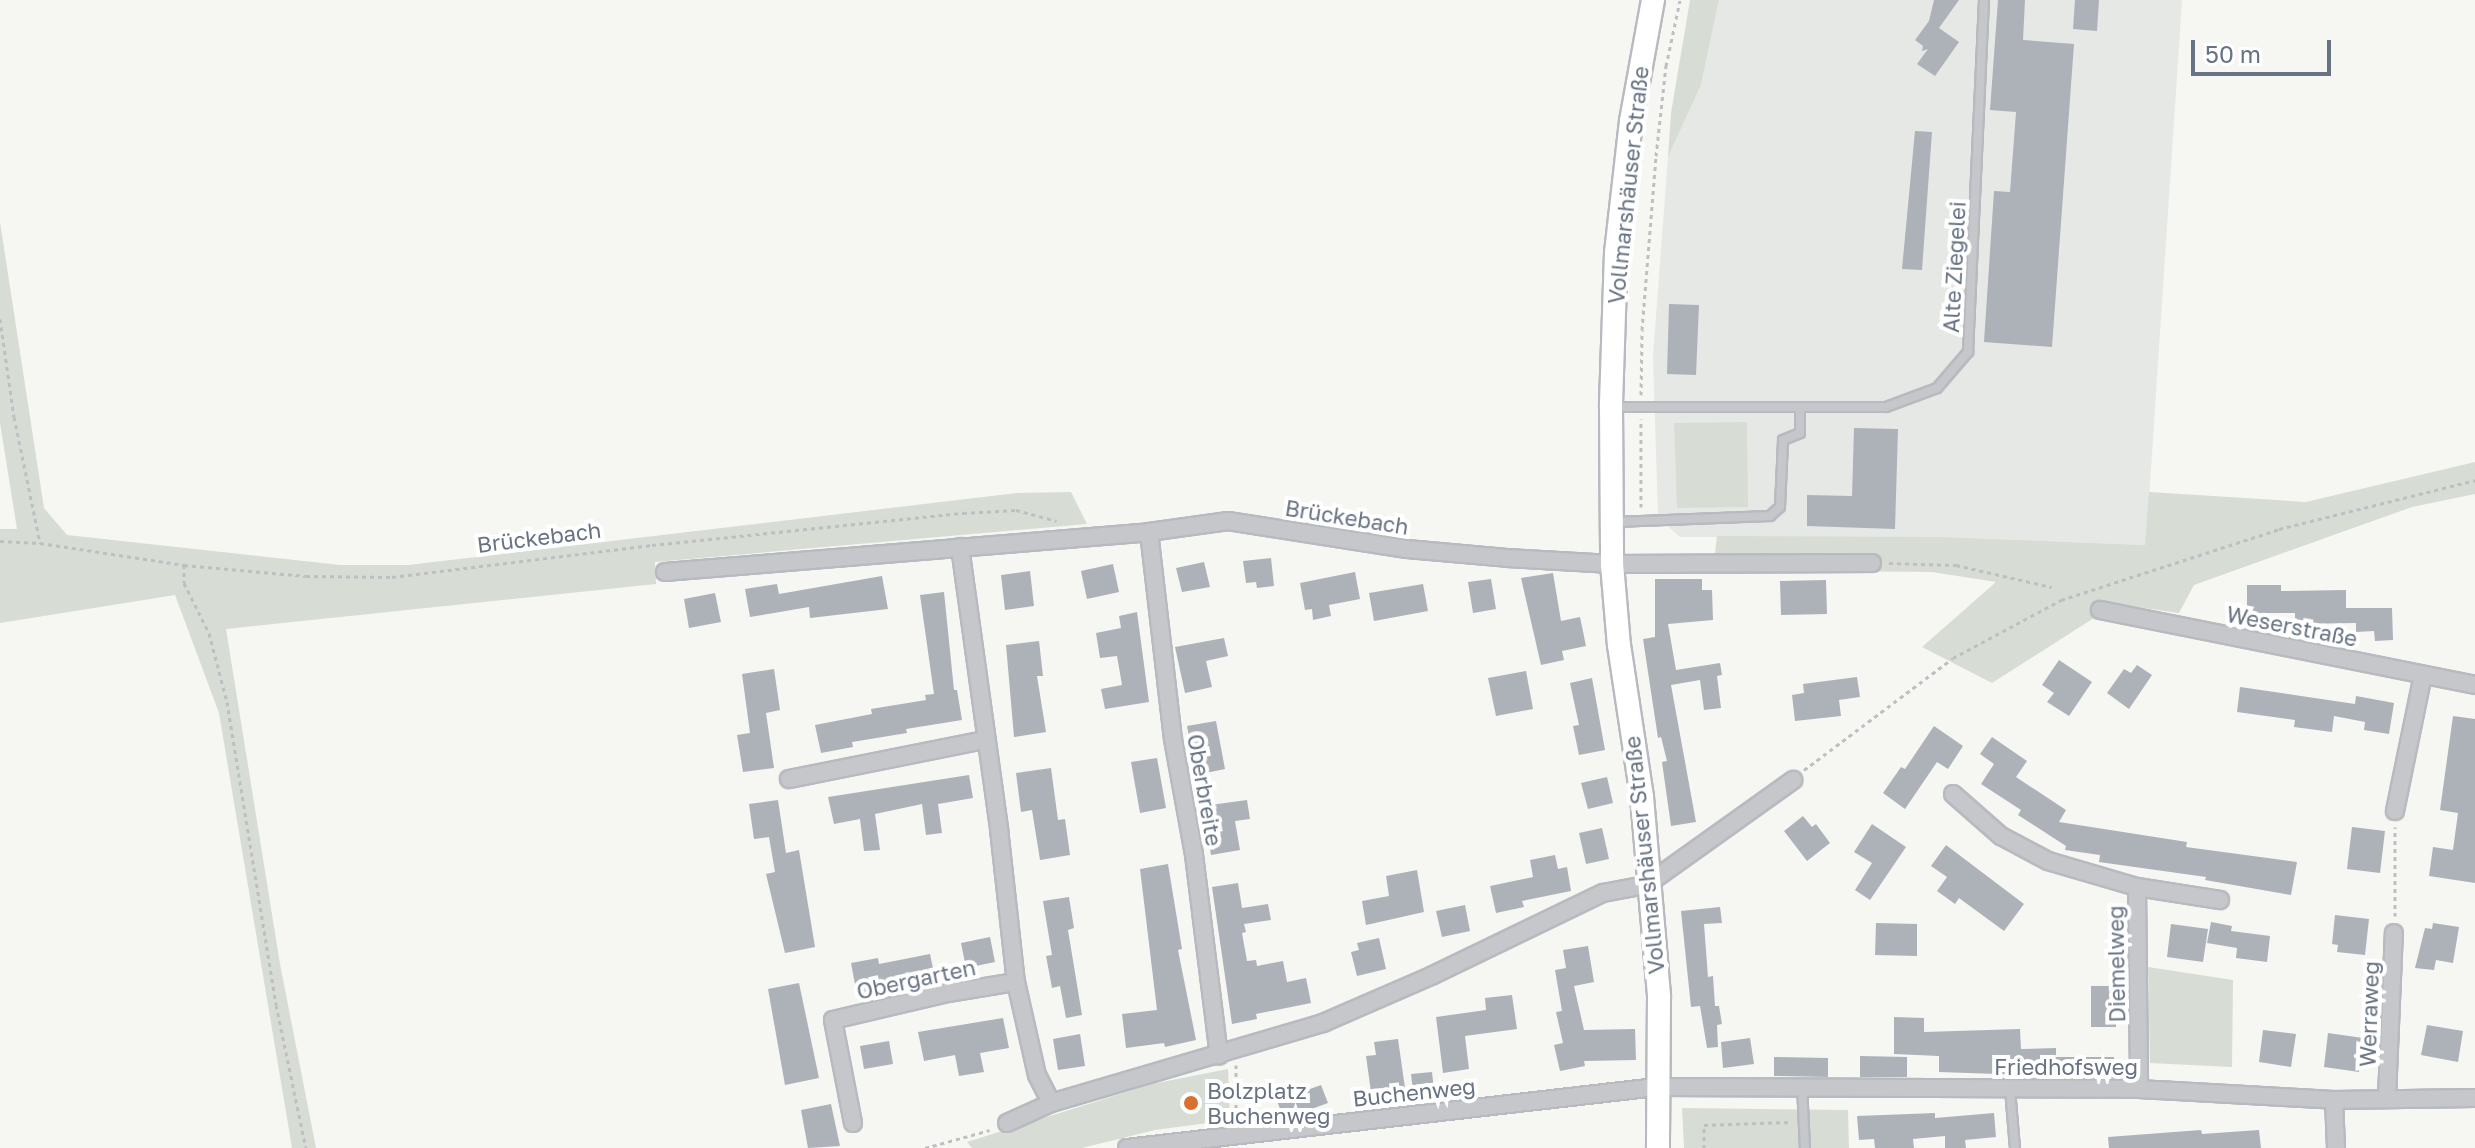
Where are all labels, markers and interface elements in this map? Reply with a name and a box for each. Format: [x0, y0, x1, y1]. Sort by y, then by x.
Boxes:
scale bar [2195, 24, 2335, 74]
text: 50 m [2205, 39, 2261, 68]
street label: Vollmarshäuser Straße [1602, 65, 1654, 305]
street label: Alte Ziegelei [1937, 201, 1971, 333]
street label: Brückebach [1283, 494, 1411, 540]
street label: Brückebach [475, 516, 603, 558]
street label: Weserstraße [2224, 600, 2360, 652]
street label: Oberbreite [1182, 732, 1228, 848]
street label: Vollmarshäuser Straße [1618, 735, 1670, 975]
street label: Diemelweg [2102, 905, 2130, 1023]
street label: Obergarten [854, 954, 978, 1004]
street label: Werraweg [2354, 961, 2384, 1067]
street label: Friedhofsweg [1994, 1054, 2138, 1080]
street label: Buchenweg [1351, 1072, 1477, 1112]
place label: Bolzplatz Buchenweg [1207, 1077, 1331, 1128]
marker: Bolzplatz Buchenweg [1182, 1094, 1200, 1112]

